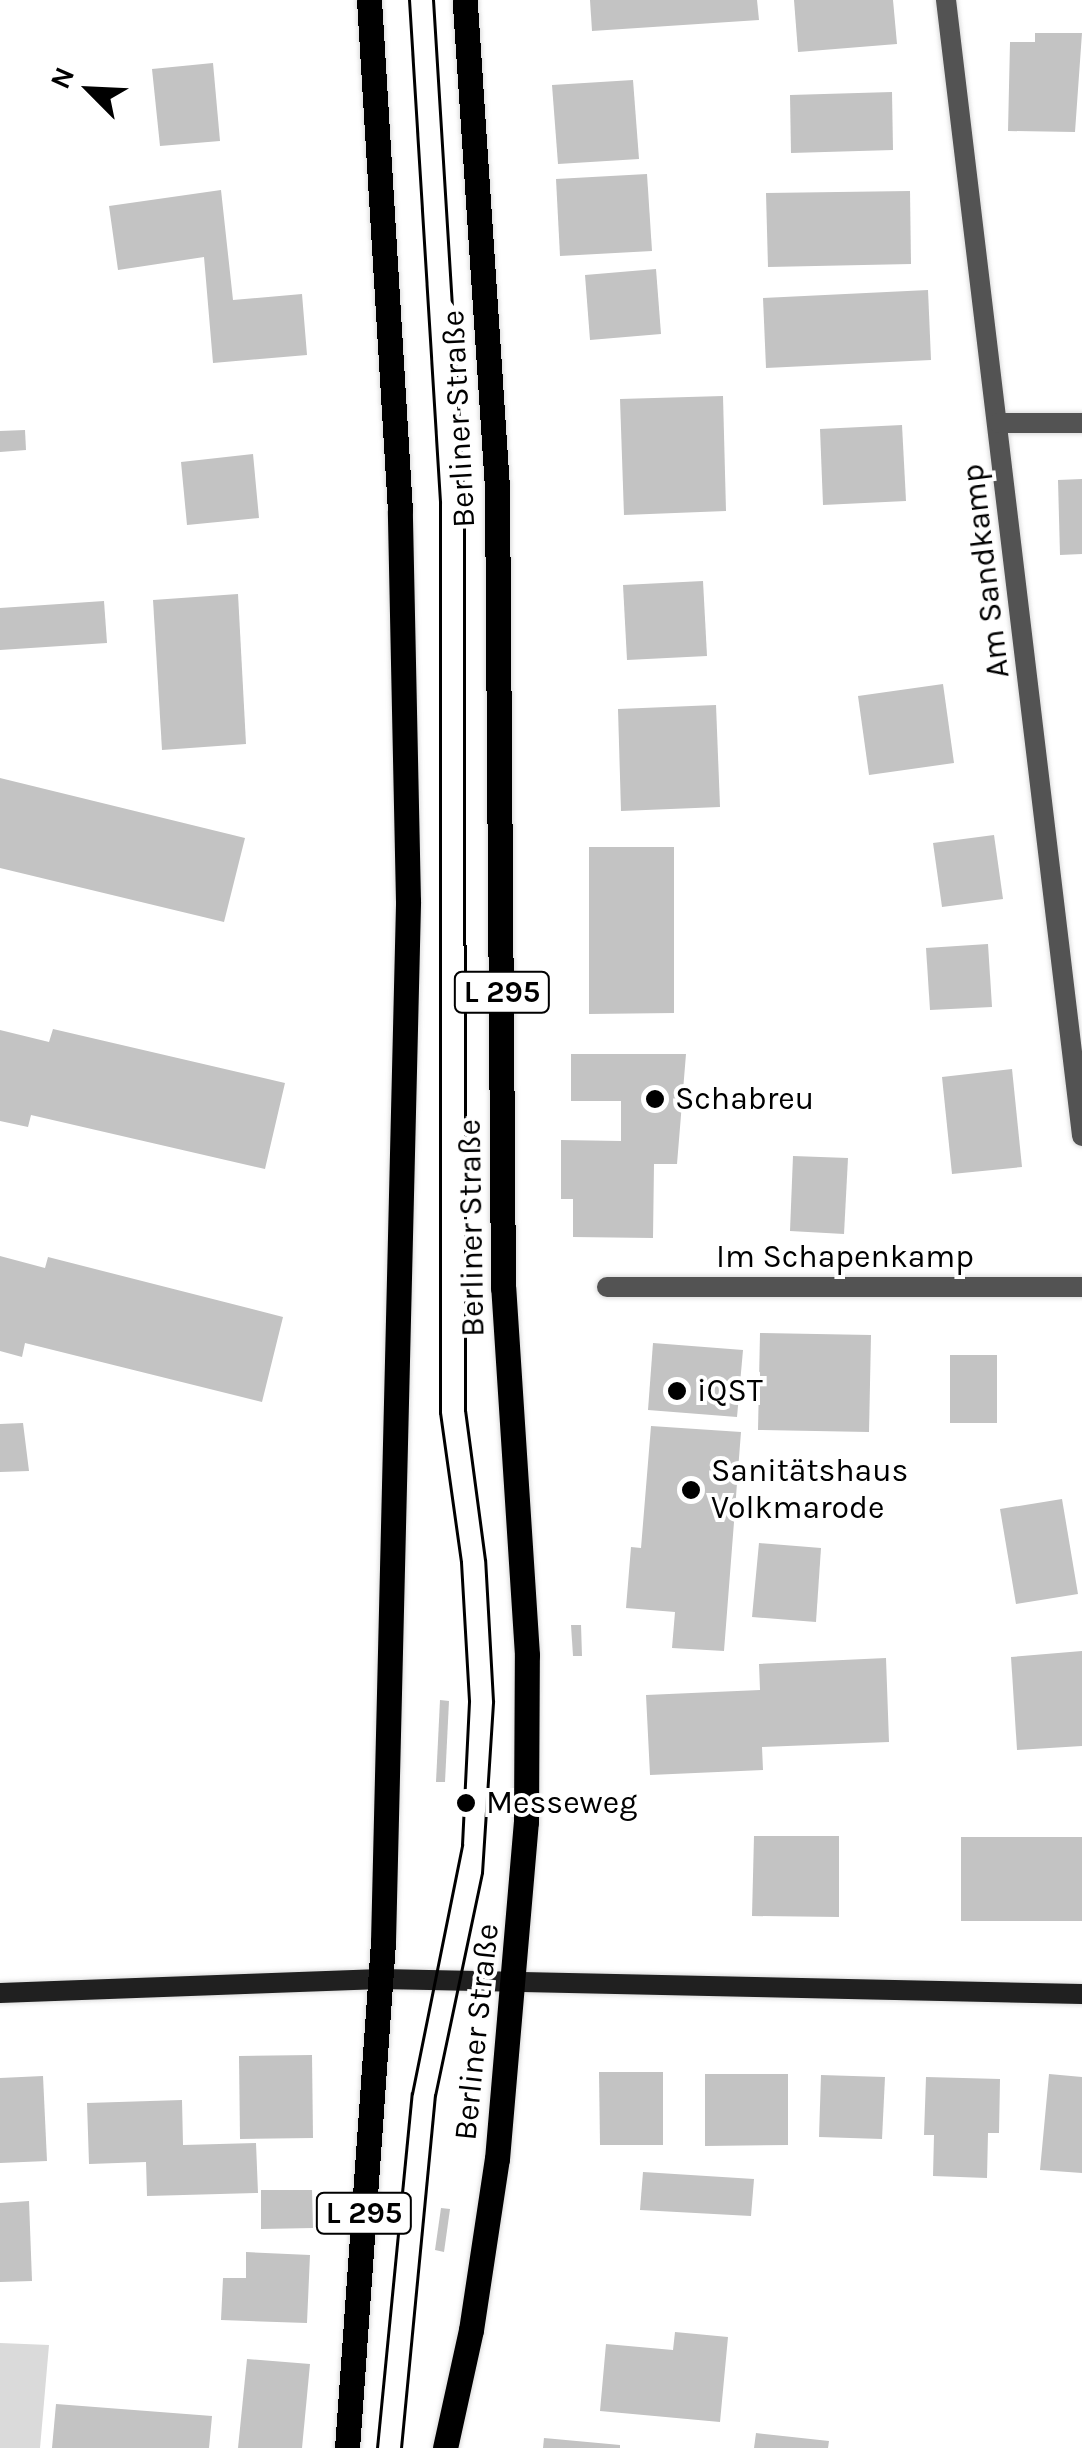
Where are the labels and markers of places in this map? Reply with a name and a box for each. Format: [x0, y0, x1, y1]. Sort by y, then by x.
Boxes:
place label: Schabreu [675, 1080, 814, 1118]
marker: Schabreu [644, 1088, 666, 1110]
place label: iQST [697, 1372, 763, 1410]
marker: iQST [666, 1380, 688, 1402]
place label: Sanitätshaus Volkmarode [711, 1453, 908, 1528]
marker: Sanitätshaus Volkmarode [680, 1479, 702, 1501]
place label: Messeweg [486, 1784, 637, 1822]
marker: Messeweg [455, 1792, 477, 1814]

